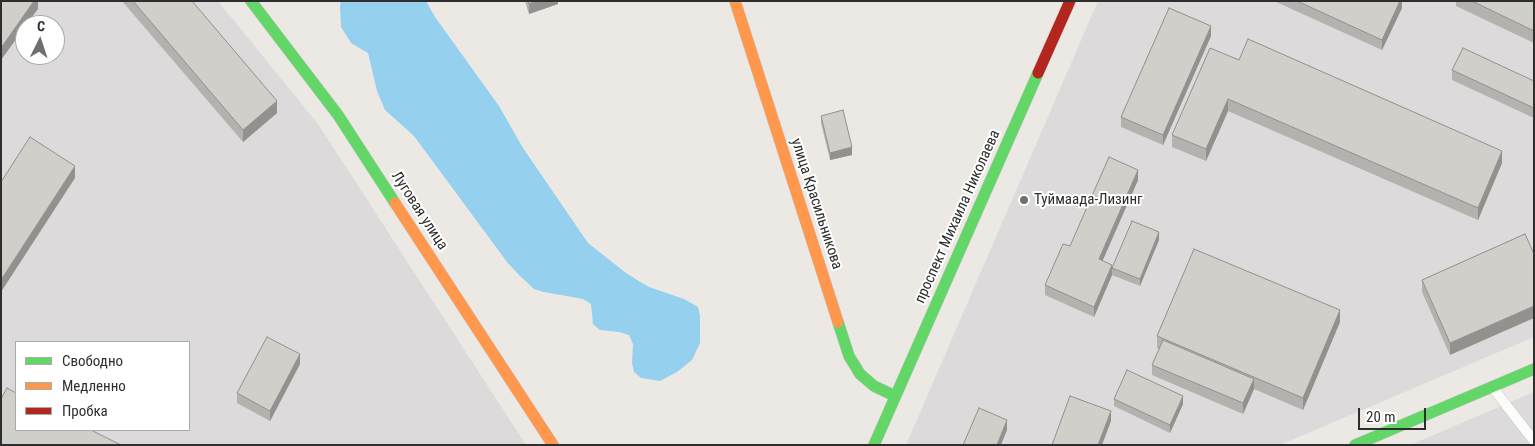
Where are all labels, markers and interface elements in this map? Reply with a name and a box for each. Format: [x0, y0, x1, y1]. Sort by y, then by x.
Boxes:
north arrow [15, 15, 65, 65]
text: С [36, 18, 46, 34]
street label: проспект Михаила Николаева [912, 128, 1004, 306]
street label: улица Красильникова [786, 136, 846, 272]
street label: Луговая улица [387, 168, 451, 254]
place label: Туймаада-Лизинг [1034, 191, 1143, 209]
marker: Туймаада-Лизинг [1018, 194, 1030, 206]
legend [15, 341, 190, 431]
text: Свободно [62, 352, 123, 370]
text: Медленно [62, 377, 126, 395]
scale bar [1360, 398, 1428, 430]
text: Пробка [62, 402, 108, 420]
text: 20 m [1366, 408, 1396, 426]

